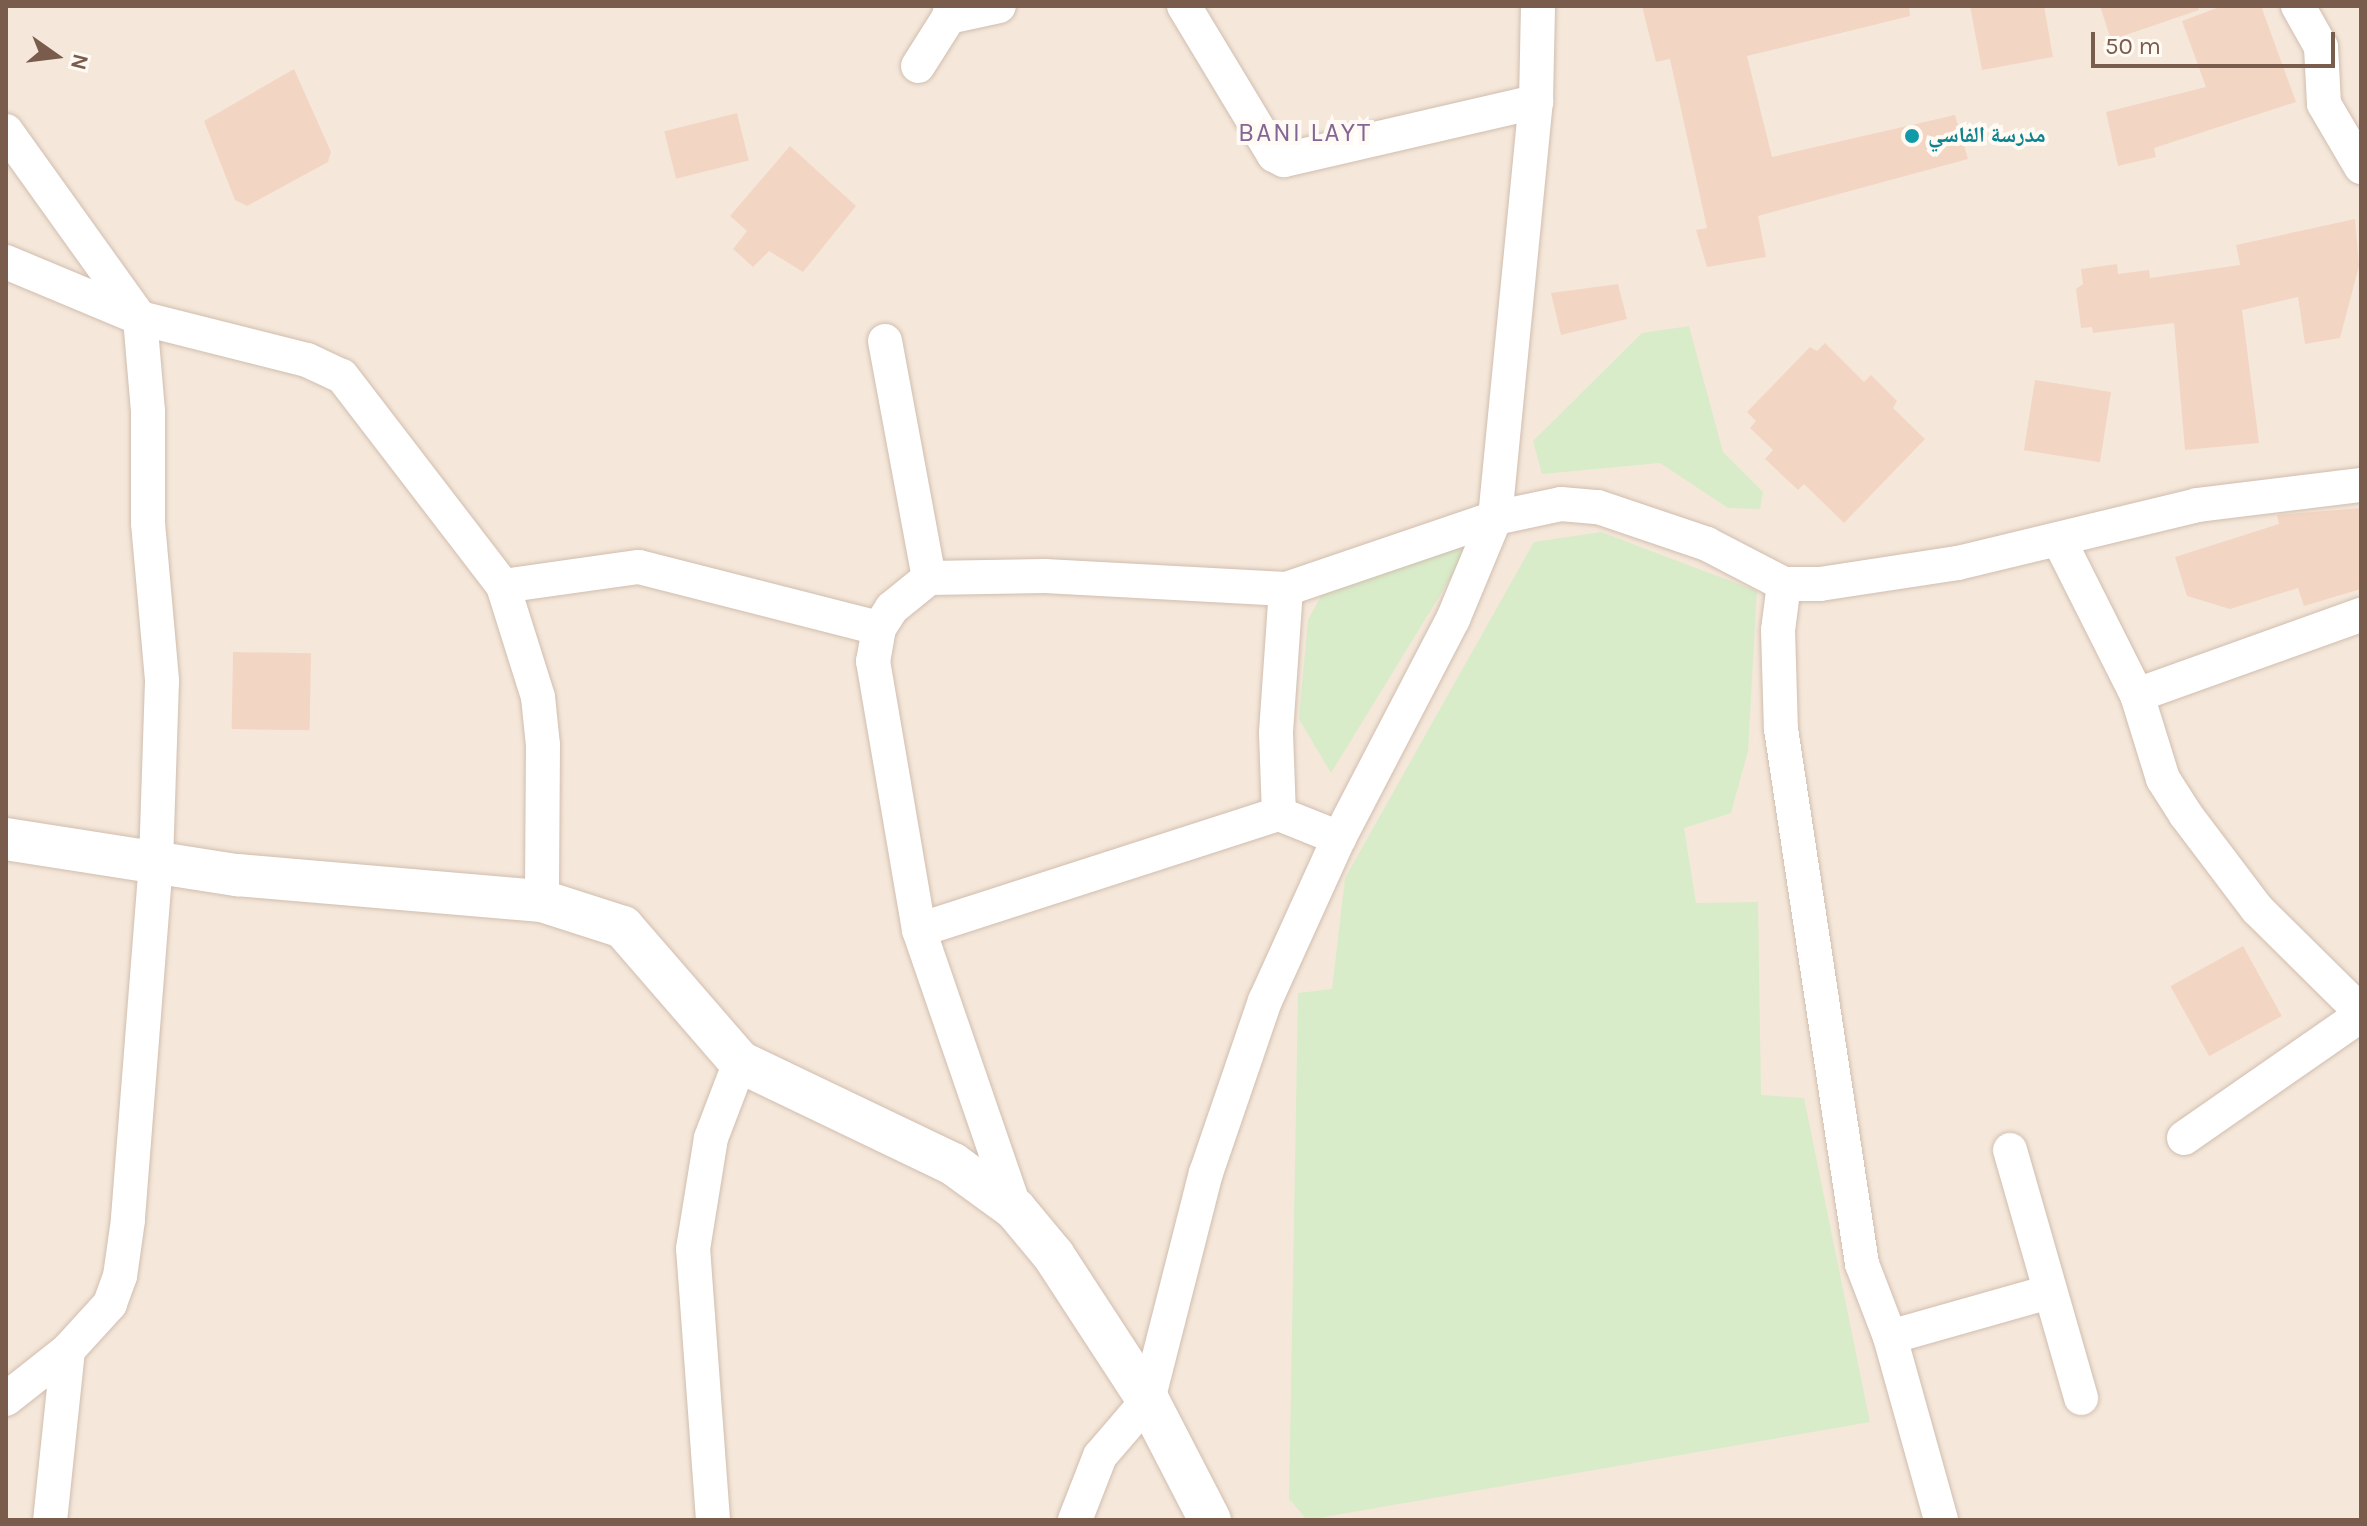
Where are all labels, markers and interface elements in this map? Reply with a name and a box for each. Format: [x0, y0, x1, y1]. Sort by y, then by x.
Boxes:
north arrow [16, 16, 96, 96]
scale bar [2095, 16, 2339, 66]
text: 50 m [2105, 32, 2161, 60]
text: N [65, 51, 94, 73]
district label: BANI LAYT [1238, 117, 1372, 149]
place label: مدرسة الفاسي [1928, 123, 2046, 149]
marker: مدرسة الفاسي [1903, 127, 1921, 145]

